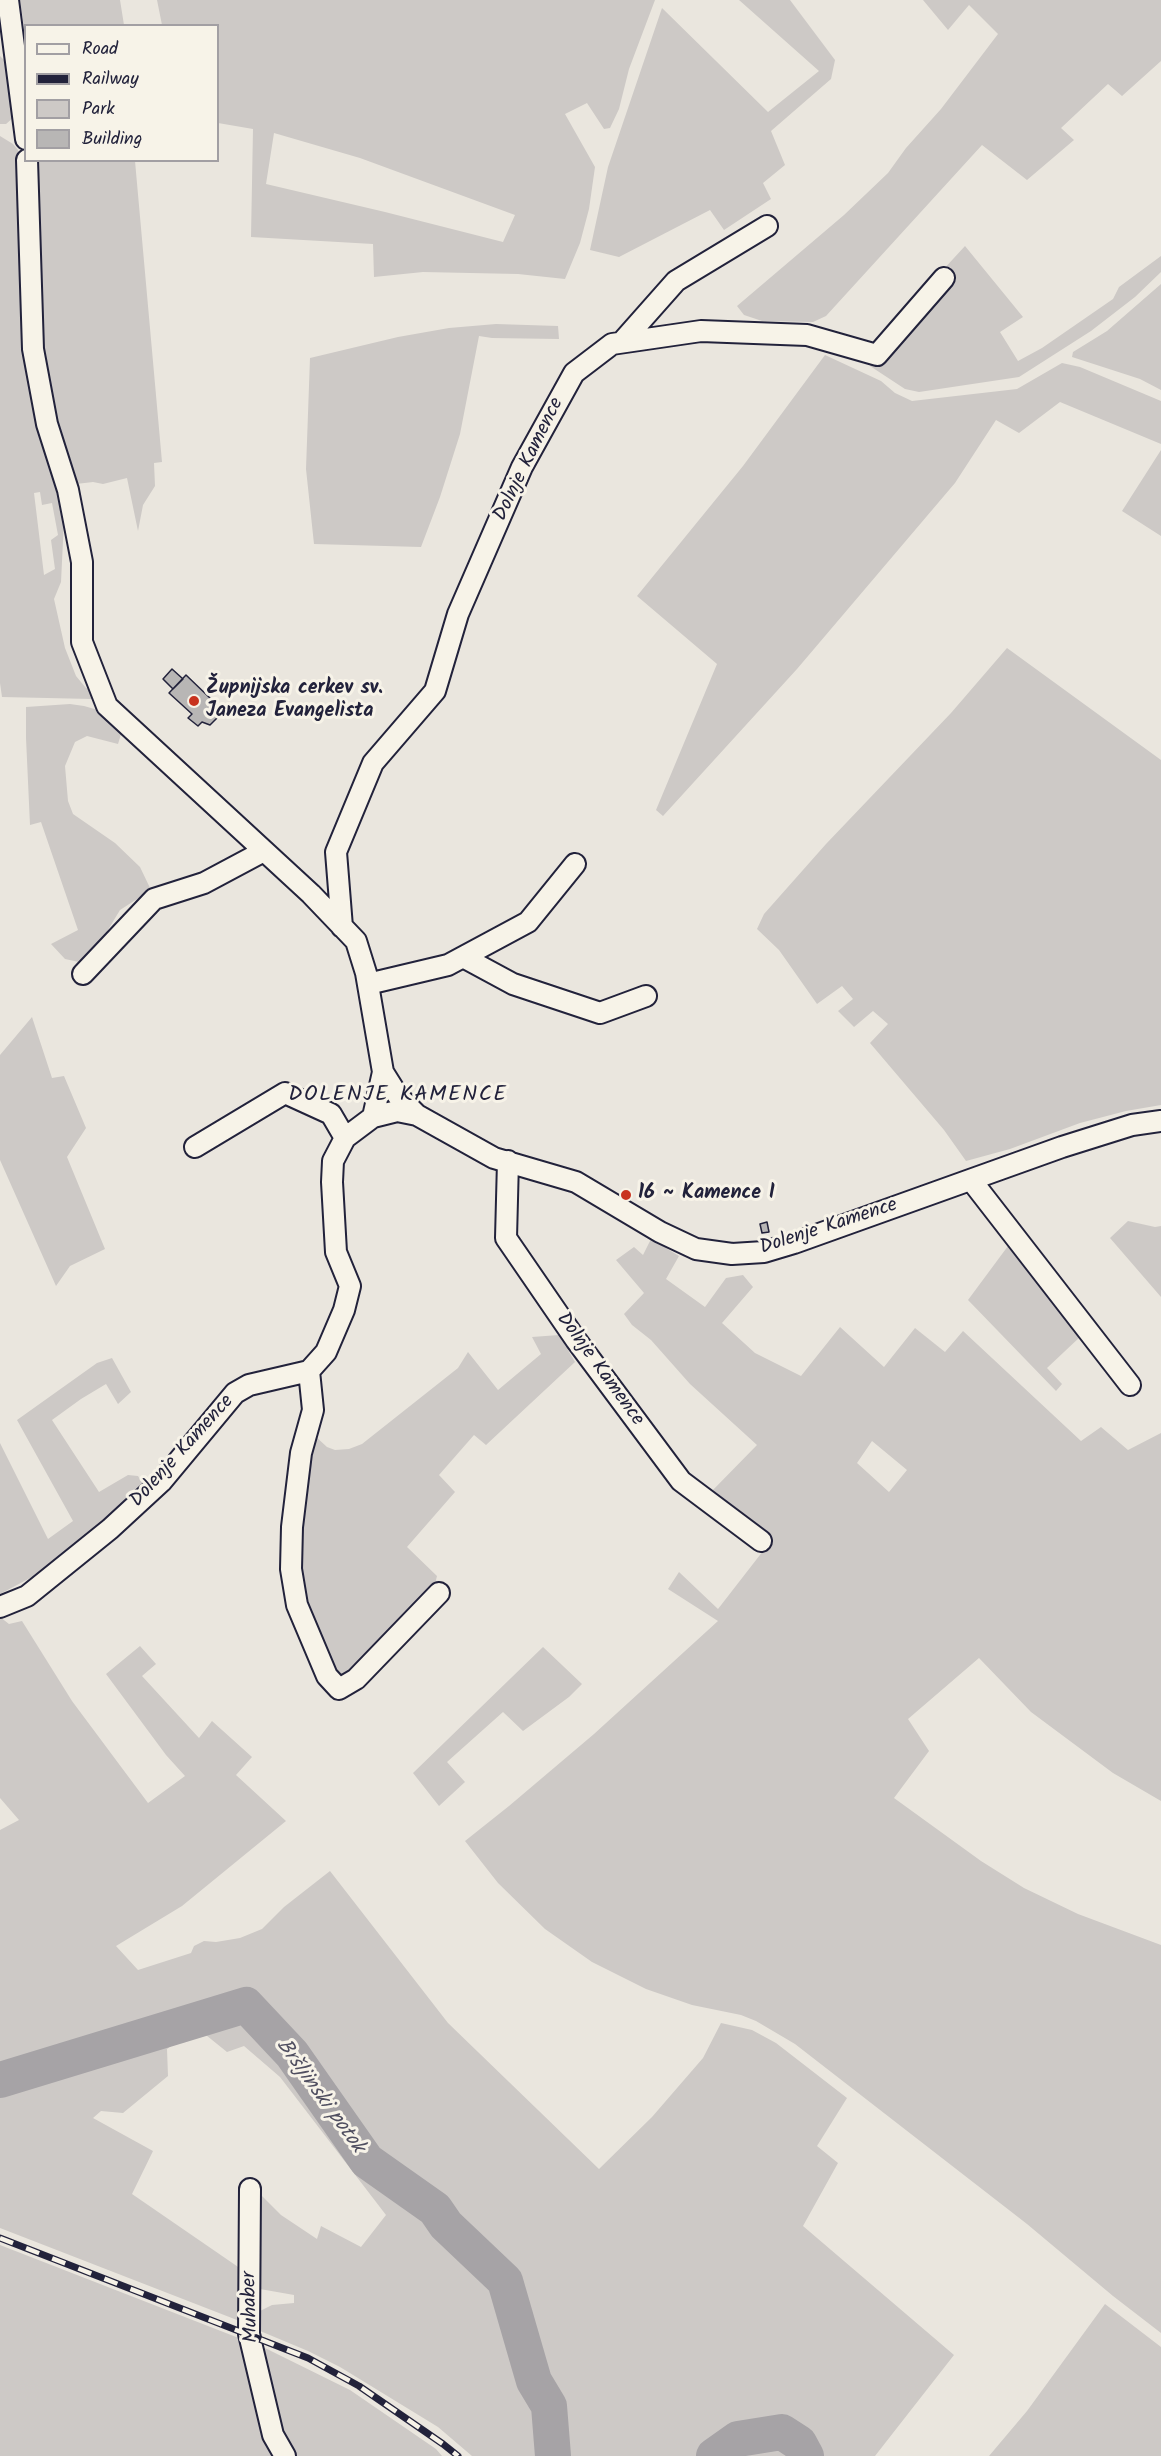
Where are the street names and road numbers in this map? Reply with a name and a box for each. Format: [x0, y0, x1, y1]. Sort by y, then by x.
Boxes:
street label: Dolnje Kamence [490, 394, 570, 526]
street label: Dolenje Kamence [757, 1194, 901, 1262]
street label: Dolnje Kamence [550, 1309, 648, 1431]
street label: Dolenje Kamence [126, 1391, 240, 1513]
street label: Muhaber [239, 2271, 265, 2343]

